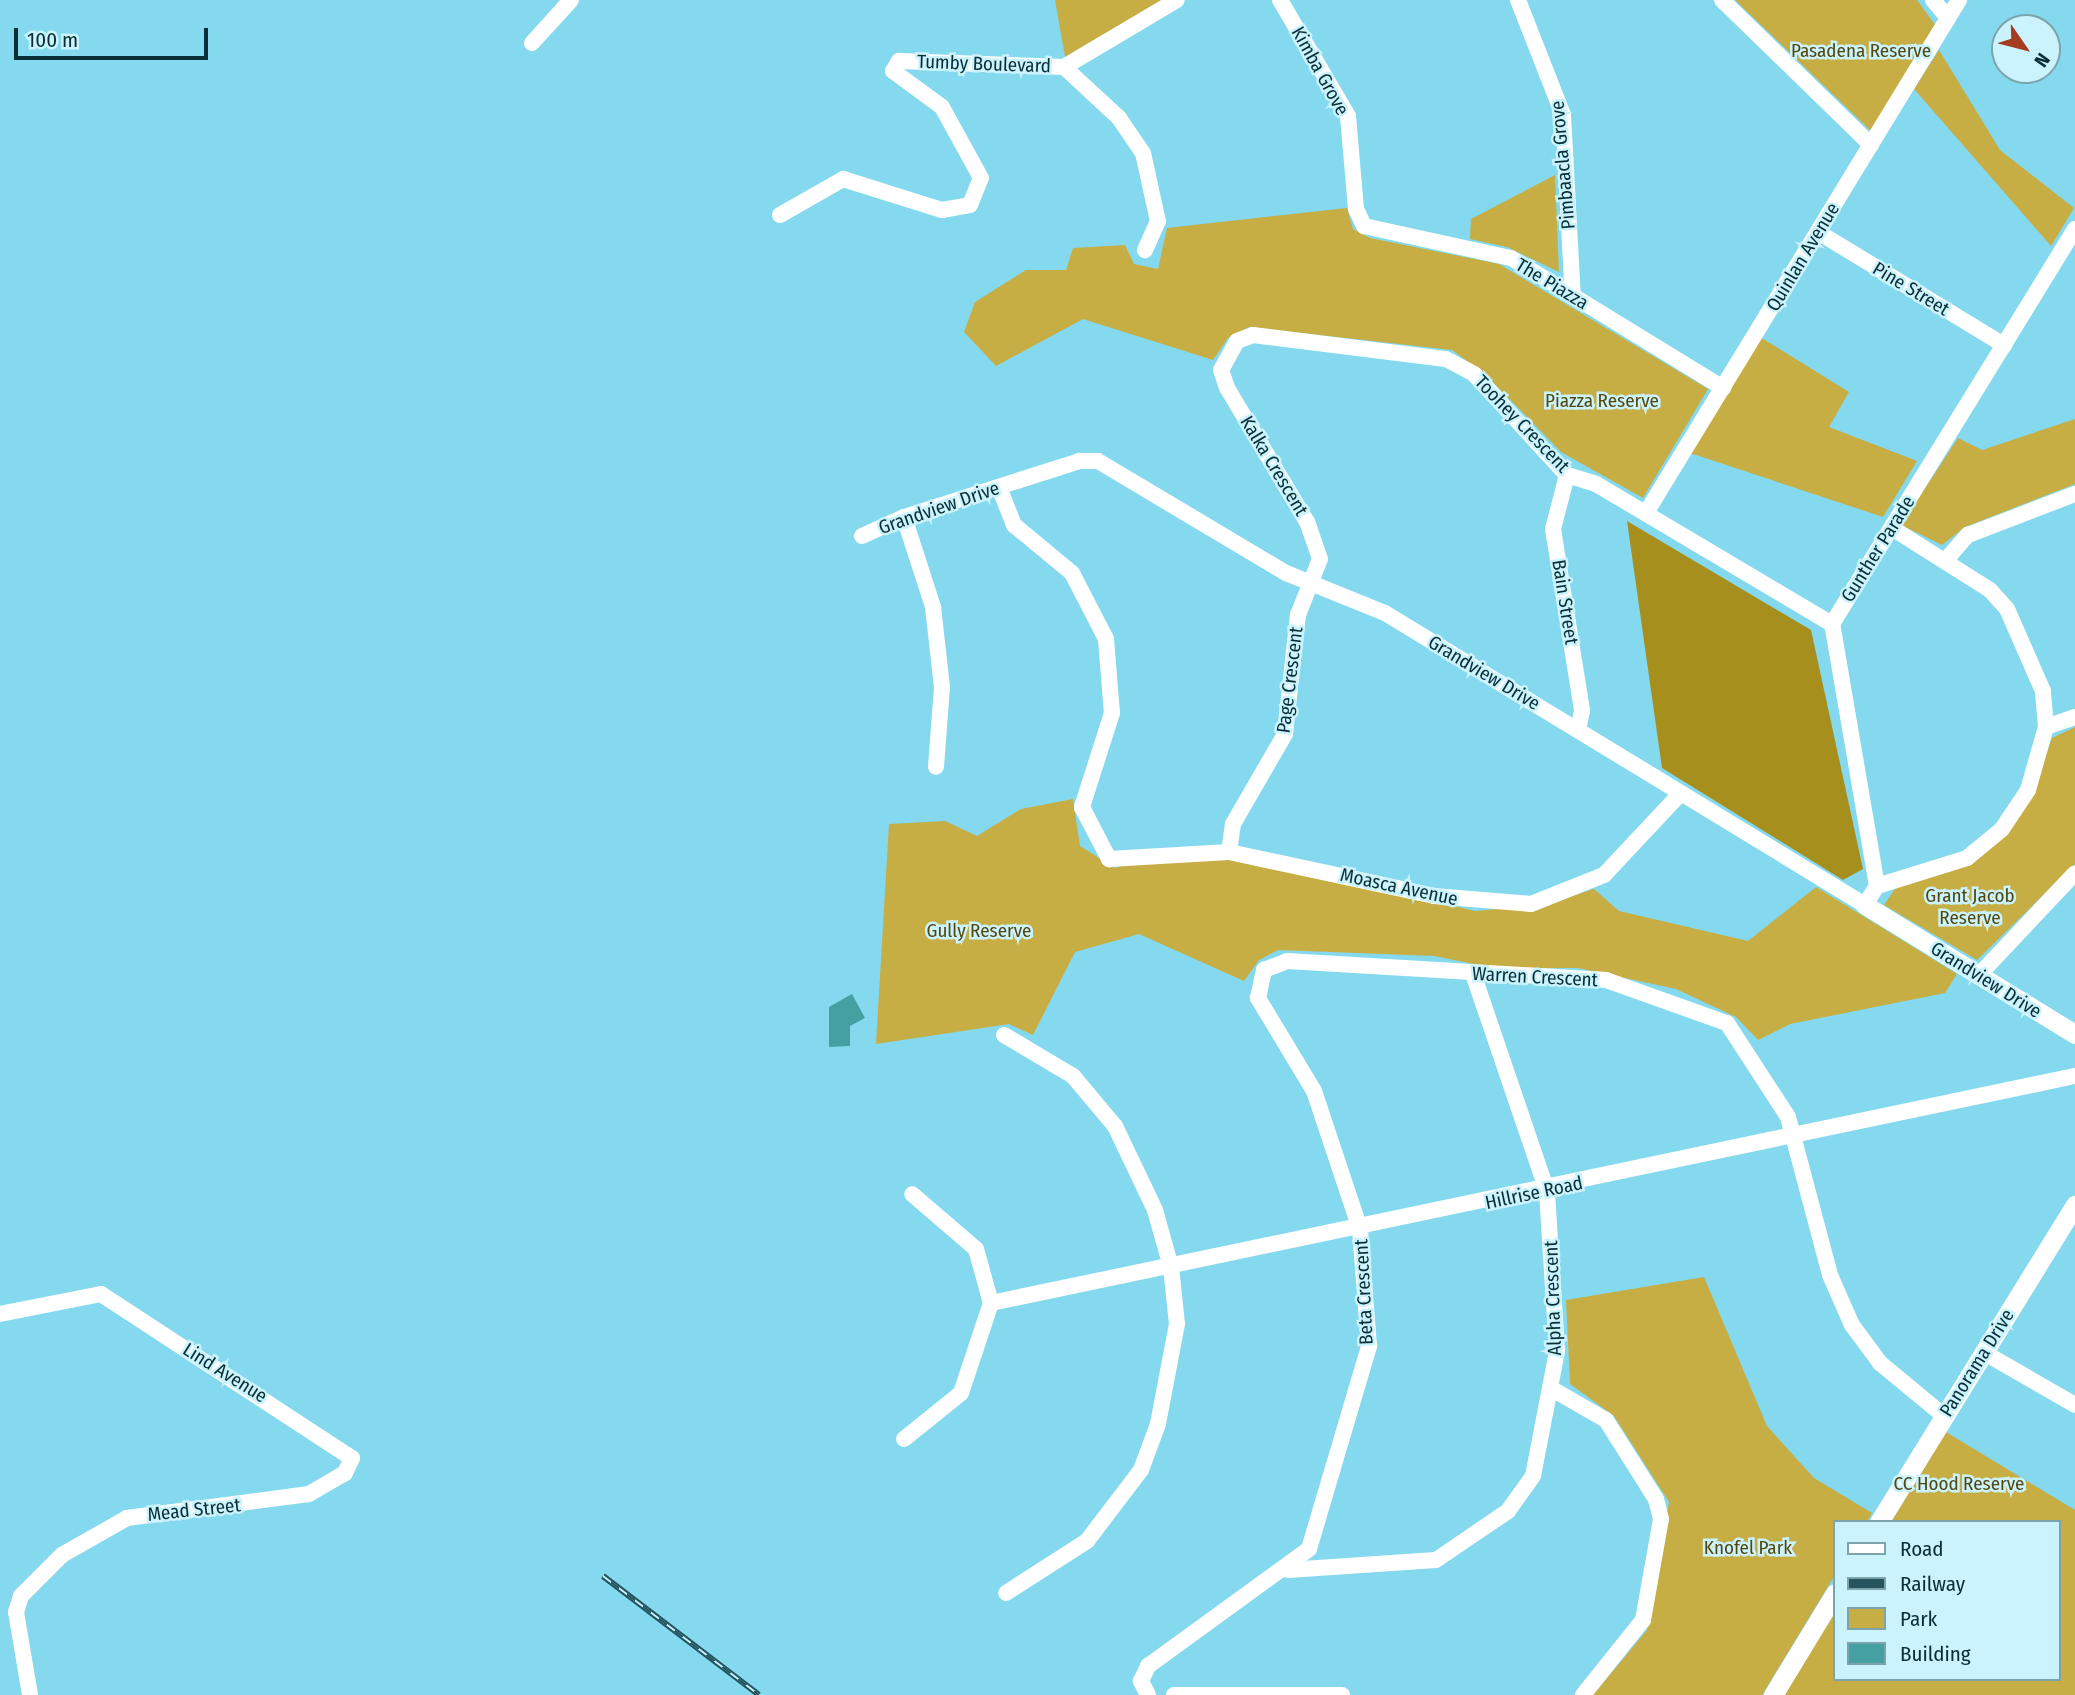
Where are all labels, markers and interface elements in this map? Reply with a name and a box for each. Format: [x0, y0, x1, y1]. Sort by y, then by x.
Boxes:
scale bar [18, 14, 212, 58]
north arrow [1991, 14, 2061, 84]
street label: Kimba Grove [1286, 23, 1354, 119]
text: 100 m [27, 27, 78, 53]
park label: Pasadena Reserve [1791, 40, 1931, 62]
text: N [2029, 49, 2055, 71]
street label: Tumby Boulevard [917, 50, 1051, 78]
street label: Pimbaacla Grove [1546, 100, 1580, 230]
street label: Quinlan Avenue [1762, 199, 1844, 315]
street label: The Piazza [1512, 253, 1592, 315]
street label: Pine Street [1869, 257, 1953, 321]
street label: Toohey Crescent [1470, 371, 1574, 477]
park label: Piazza Reserve [1545, 390, 1659, 412]
street label: Kalka Crescent [1235, 412, 1313, 520]
street label: Grandview Drive [876, 477, 1002, 539]
street label: Gunther Parade [1836, 492, 1920, 606]
street label: Bain Street [1547, 558, 1583, 646]
street label: Page Crescent [1272, 626, 1308, 734]
street label: Grandview Drive [1424, 631, 1544, 715]
street label: Moasca Avenue [1338, 863, 1460, 911]
park label: Grant Jacob Reserve [1925, 885, 2015, 929]
park label: Gully Reserve [927, 920, 1031, 942]
street label: Grandview Drive [1926, 937, 2046, 1023]
street label: Warren Crescent [1472, 962, 1598, 992]
street label: Hillrise Road [1483, 1172, 1585, 1214]
street label: Beta Crescent [1350, 1238, 1378, 1346]
street label: Alpha Crescent [1540, 1240, 1566, 1356]
street label: Panorama Drive [1935, 1305, 2019, 1421]
street label: Lind Avenue [179, 1338, 271, 1408]
park label: CC Hood Reserve [1894, 1473, 2024, 1495]
street label: Mead Street [146, 1494, 242, 1526]
legend [1834, 1520, 2061, 1681]
text: Road [1900, 1536, 1944, 1562]
park label: Knofel Park [1704, 1537, 1792, 1559]
text: Railway [1900, 1571, 1965, 1597]
text: Park [1900, 1606, 1937, 1632]
text: Building [1900, 1641, 1971, 1667]

